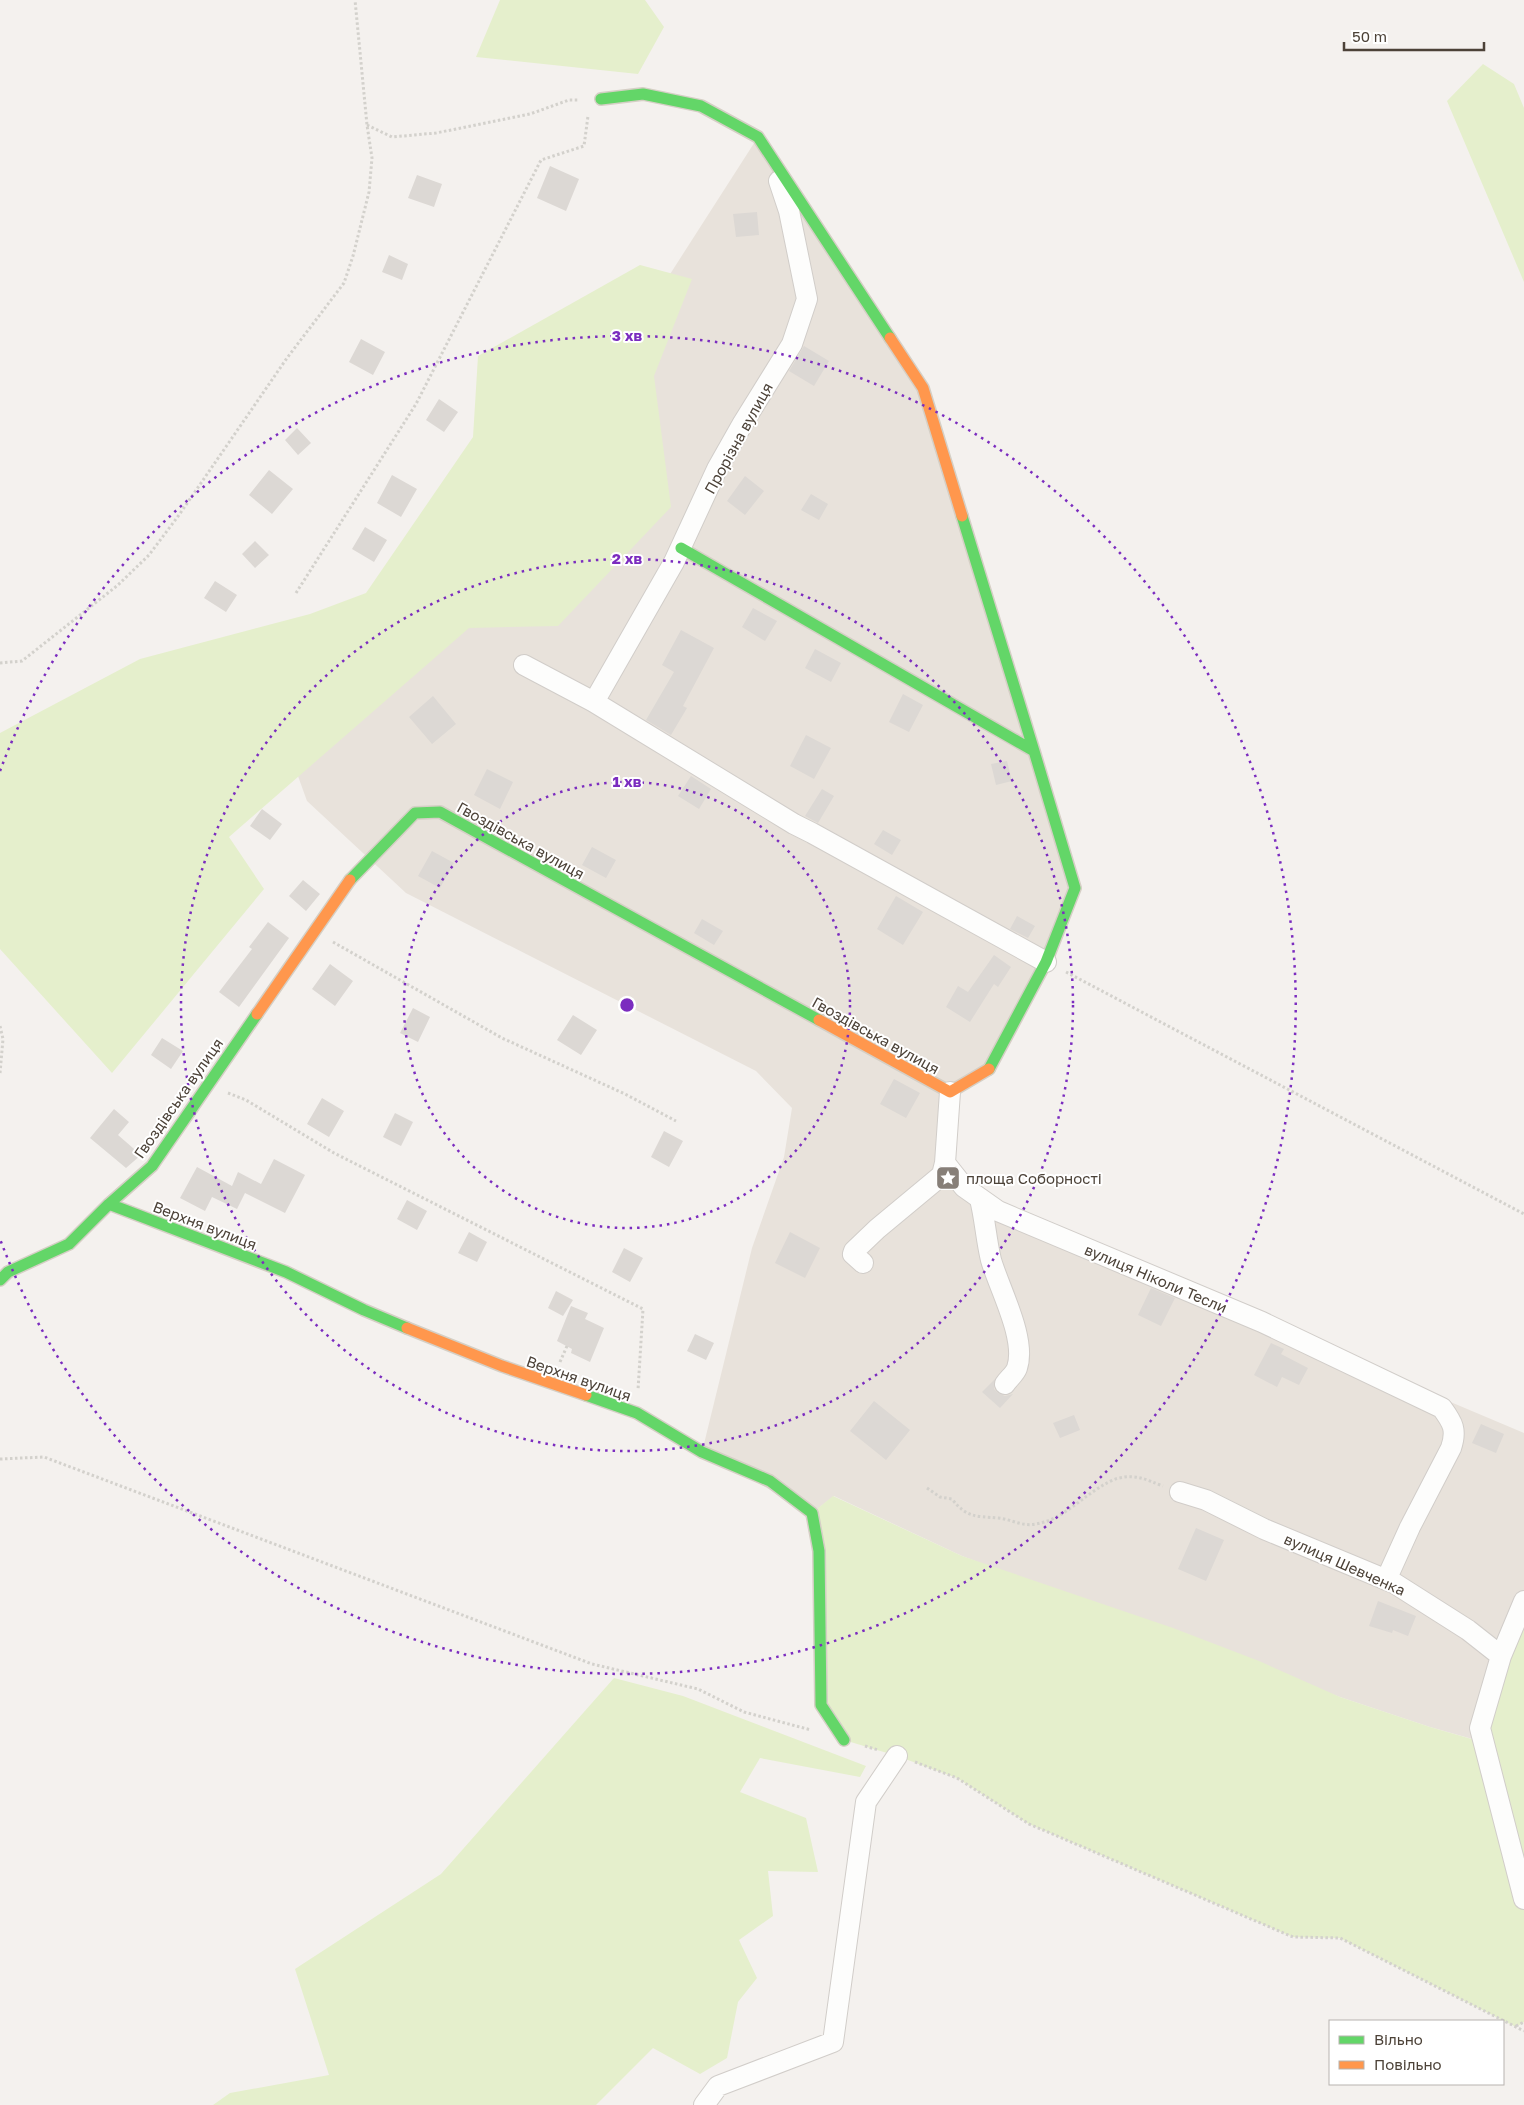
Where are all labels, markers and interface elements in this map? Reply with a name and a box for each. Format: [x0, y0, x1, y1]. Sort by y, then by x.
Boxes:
scale bar [1344, 20, 1484, 52]
text: 50 m [1352, 27, 1387, 45]
text: 3 хв [612, 326, 642, 344]
street label: Прорізна вулиця [700, 379, 776, 497]
text: 2 хв [612, 549, 642, 567]
text: 1 хв [613, 772, 642, 790]
street label: Гвоздівська вулиця [454, 798, 588, 882]
street label: Гвоздівська вулиця [809, 993, 943, 1077]
centre of rings [618, 996, 636, 1014]
street label: Гвоздівська вулиця [130, 1034, 226, 1162]
place icon: площа Соборності [935, 1165, 961, 1191]
place label: площа Соборності [966, 1169, 1102, 1187]
street label: Верхня вулиця [151, 1197, 259, 1253]
street label: вулиця Ніколи Тесли [1082, 1240, 1230, 1316]
street label: Верхня вулиця [524, 1352, 634, 1404]
street label: вулиця Шевченка [1282, 1529, 1408, 1599]
legend [1329, 2020, 1504, 2085]
text: Вільно [1374, 2030, 1423, 2048]
text: Повільно [1374, 2055, 1442, 2073]

